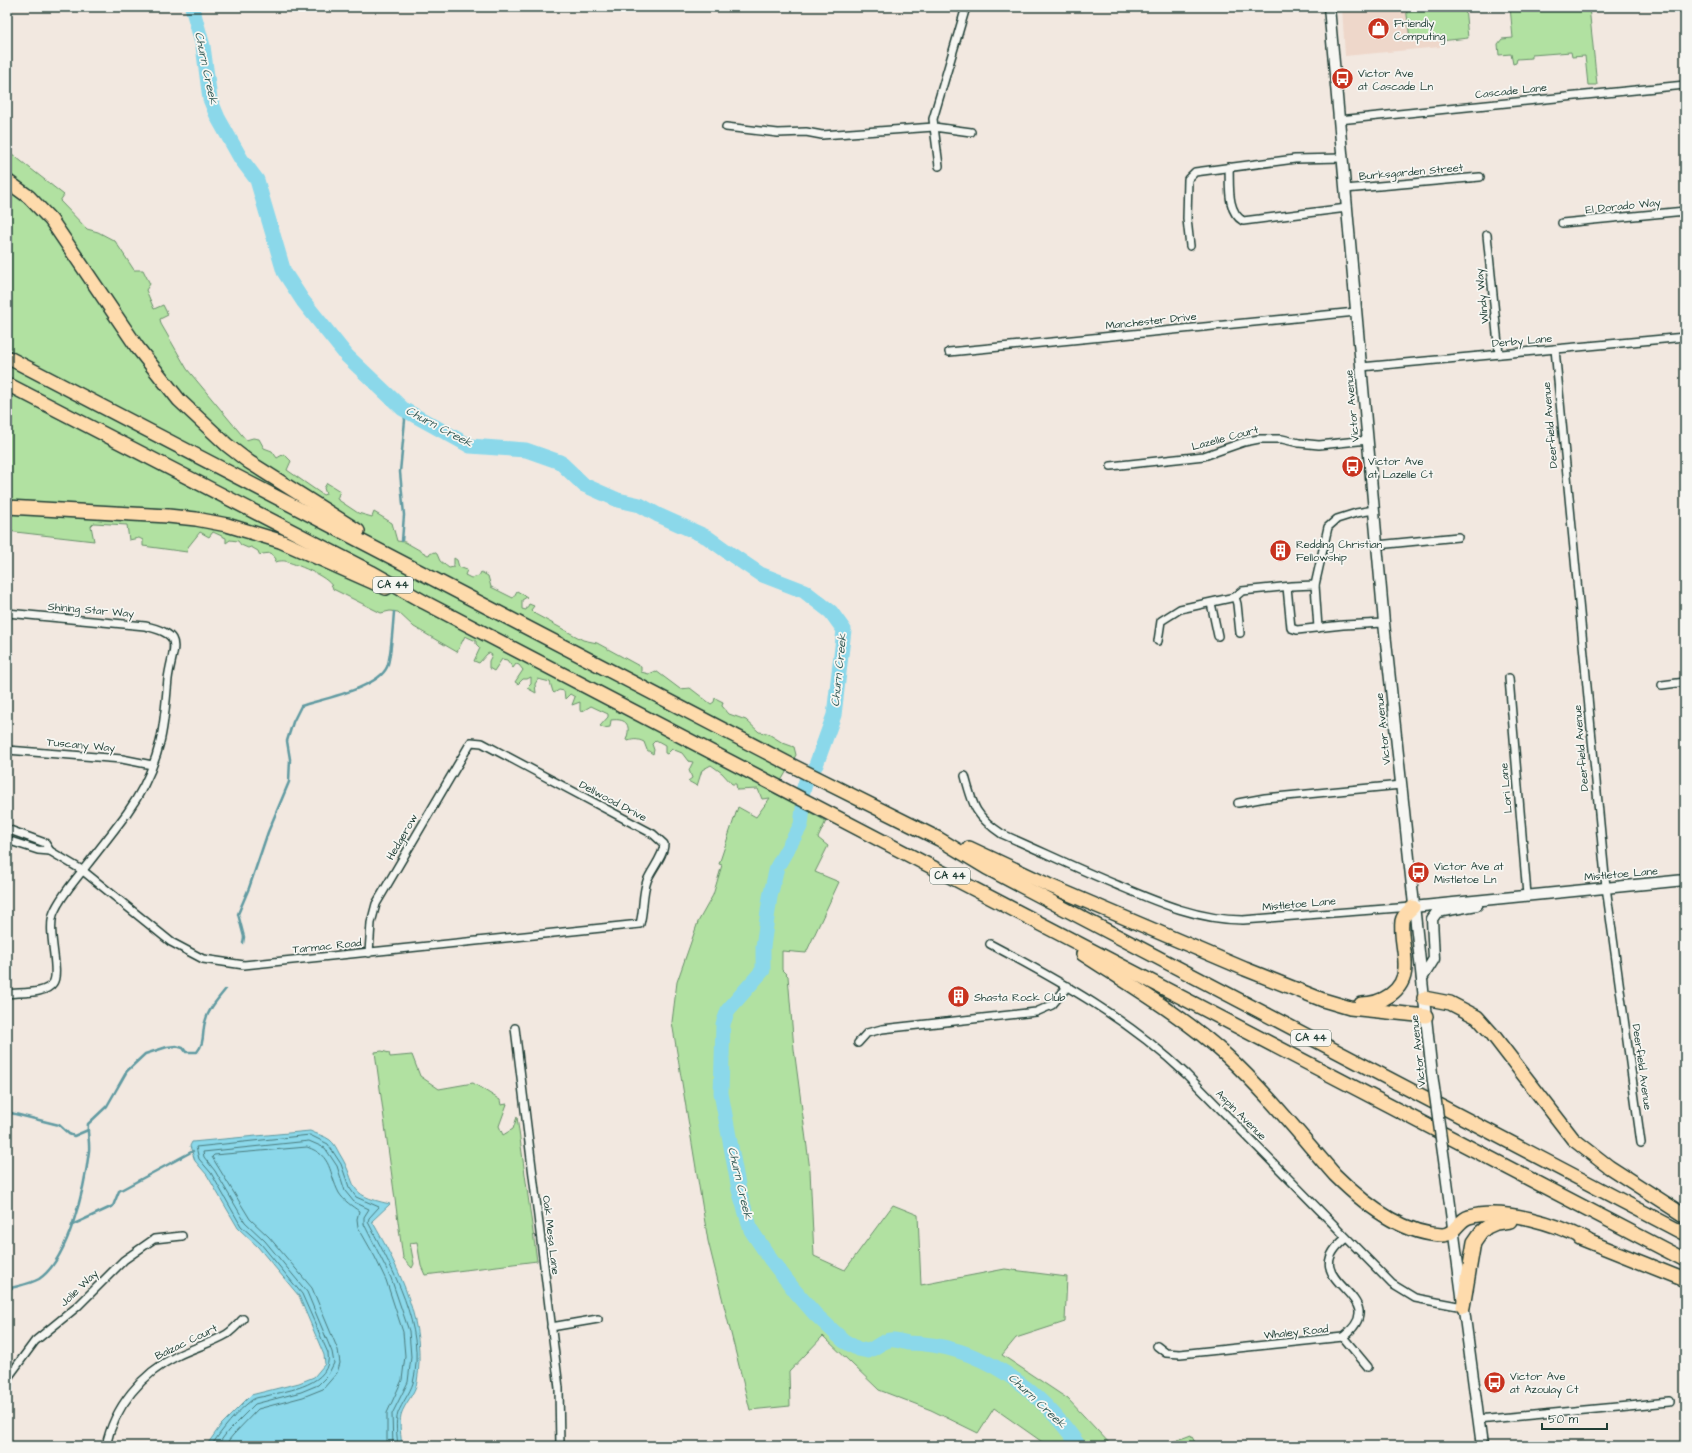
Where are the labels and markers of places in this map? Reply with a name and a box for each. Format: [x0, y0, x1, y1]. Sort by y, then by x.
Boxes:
shop icon: Friendly Computing [1366, 16, 1392, 42]
place label: Friendly Computing [1394, 16, 1446, 45]
bus stop icon: Victor Ave at Cascade Ln [1329, 66, 1355, 92]
place label: Victor Ave at Cascade Ln [1358, 66, 1434, 94]
bus stop icon: Victor Ave at Lazelle Ct [1339, 454, 1365, 480]
place label: Victor Ave at Lazelle Ct [1368, 454, 1434, 482]
building icon: Redding Christian Fellowship [1268, 537, 1294, 563]
place label: Redding Christian Fellowship [1296, 537, 1383, 565]
bus stop icon: Victor Ave at Mistletoe Ln [1406, 859, 1432, 885]
place label: Victor Ave at Mistletoe Ln [1434, 859, 1504, 887]
building icon: Shasta Rock Club [945, 984, 971, 1010]
place label: Shasta Rock Club [974, 990, 1066, 1005]
bus stop icon: Victor Ave at Azoulay Ct [1482, 1369, 1508, 1395]
place label: Victor Ave at Azoulay Ct [1510, 1369, 1579, 1398]

